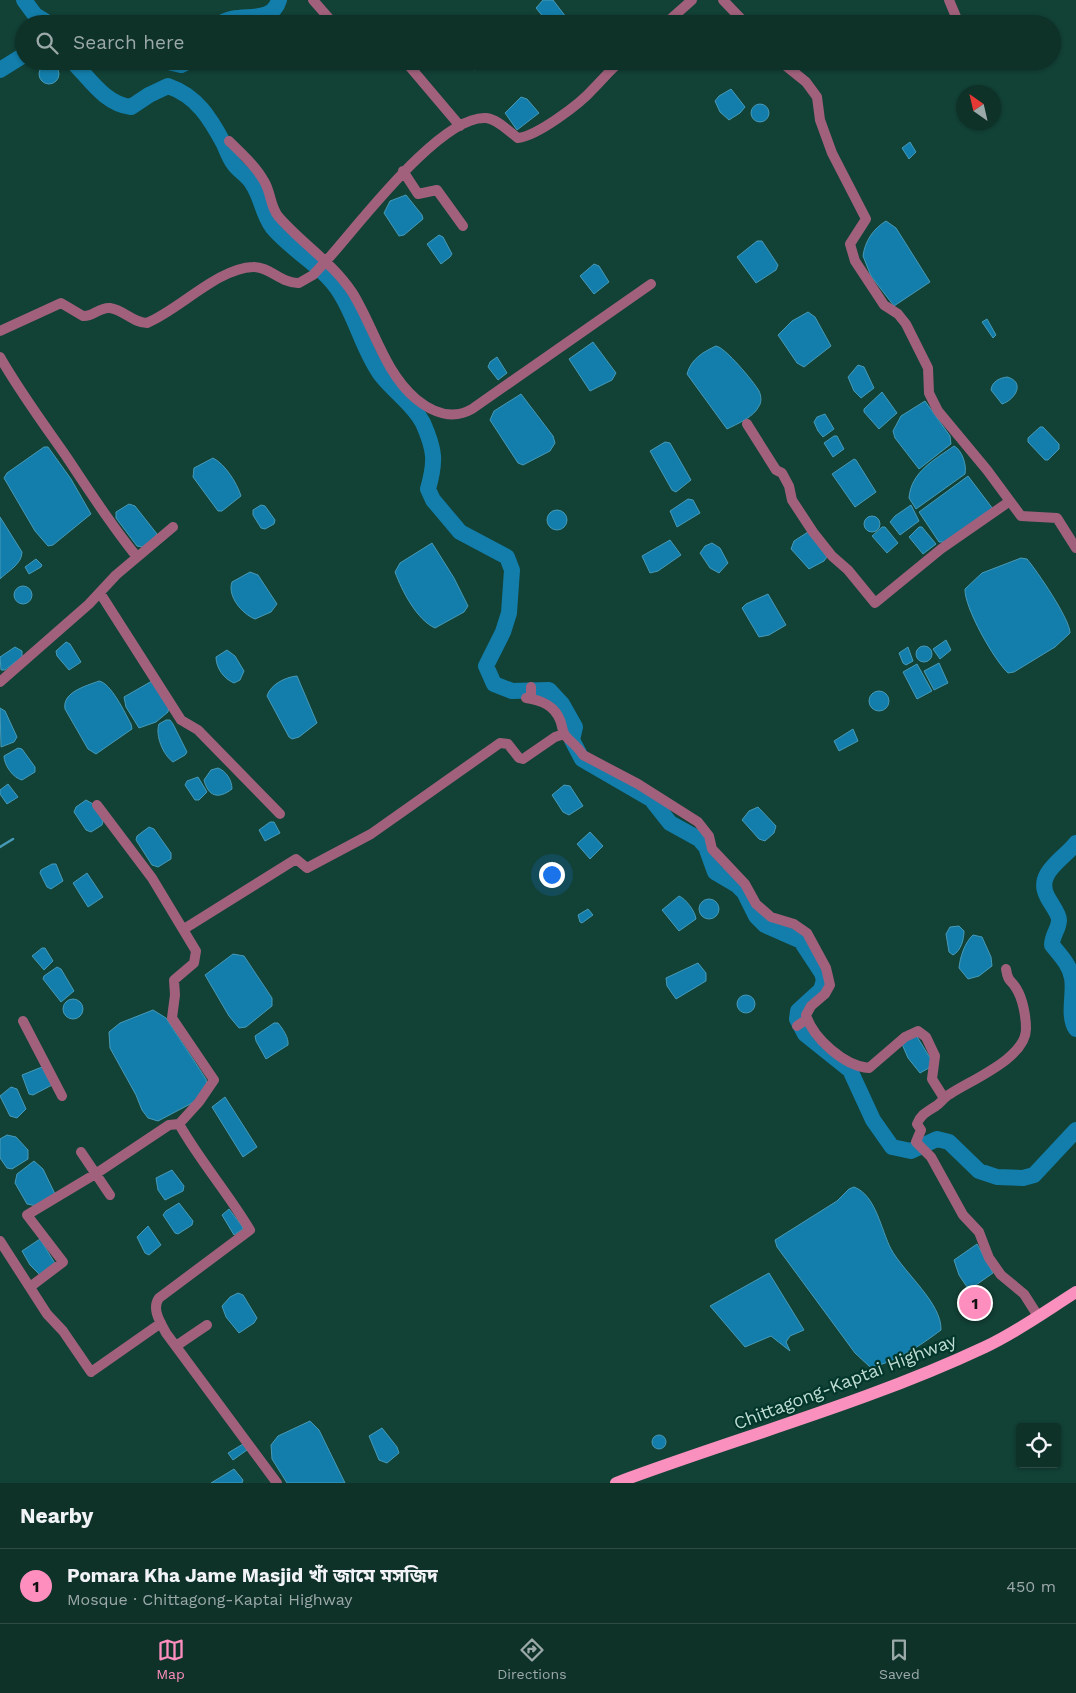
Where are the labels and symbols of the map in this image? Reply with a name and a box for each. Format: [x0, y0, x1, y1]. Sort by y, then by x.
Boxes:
north arrow [956, 85, 1001, 130]
your location [539, 862, 565, 888]
pin: 1 [959, 1284, 991, 1322]
street label: Chittagong-Kaptai Highway [731, 1329, 960, 1434]

